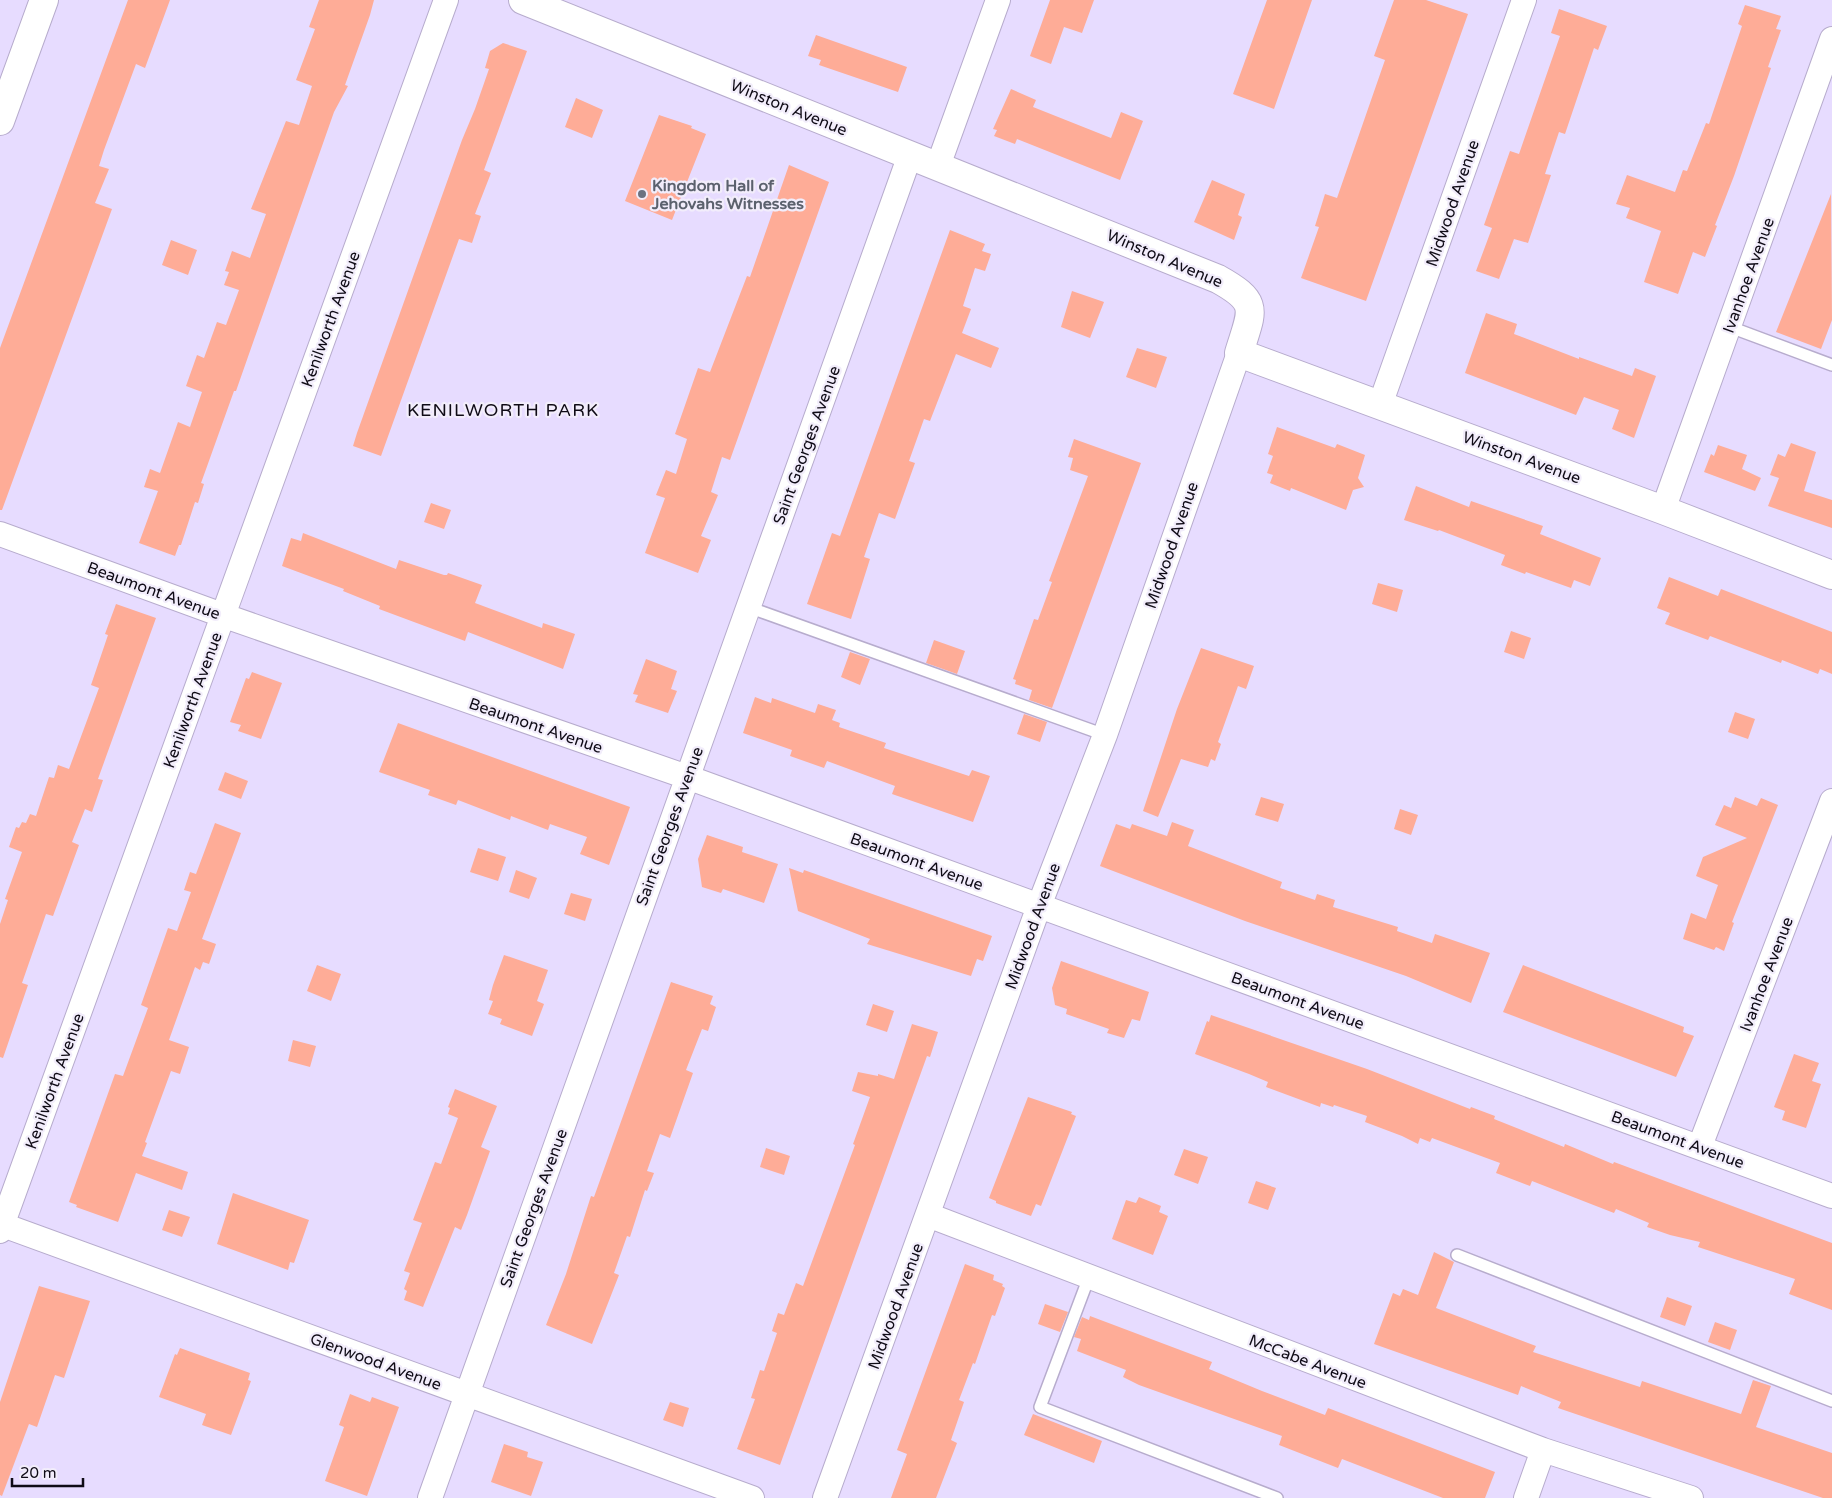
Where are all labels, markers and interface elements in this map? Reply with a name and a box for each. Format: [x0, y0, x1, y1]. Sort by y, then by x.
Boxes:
street label: Winston Avenue [727, 75, 850, 140]
street label: Midwood Avenue [1422, 137, 1484, 269]
place label: Kingdom Hall of Jehovahs Witnesses [651, 176, 804, 214]
marker: Kingdom Hall of Jehovahs Witnesses [636, 188, 648, 200]
street label: Ivanhoe Avenue [1719, 215, 1779, 336]
street label: Winston Avenue [1104, 225, 1226, 292]
street label: Kenilworth Avenue [297, 249, 365, 390]
street label: Saint Georges Avenue [769, 363, 845, 528]
district label: KENILWORTH PARK [407, 399, 599, 421]
street label: Winston Avenue [1460, 427, 1583, 489]
street label: Midwood Avenue [1141, 479, 1203, 611]
street label: Beaumont Avenue [84, 558, 223, 624]
street label: Kenilworth Avenue [159, 630, 227, 771]
street label: Beaumont Avenue [466, 694, 605, 758]
street label: Saint Georges Avenue [632, 744, 708, 909]
street label: Beaumont Avenue [847, 829, 986, 895]
street label: Midwood Avenue [1001, 860, 1065, 992]
street label: Ivanhoe Avenue [1736, 914, 1798, 1035]
street label: Beaumont Avenue [1228, 968, 1367, 1034]
street label: Kenilworth Avenue [21, 1011, 89, 1152]
street label: Beaumont Avenue [1608, 1107, 1747, 1173]
street label: Saint Georges Avenue [496, 1126, 572, 1291]
street label: Midwood Avenue [864, 1240, 928, 1372]
street label: Glenwood Avenue [307, 1329, 444, 1395]
street label: McCabe Avenue [1246, 1330, 1369, 1394]
scale bar [12, 1456, 84, 1488]
text: 20 m [20, 1464, 57, 1482]

